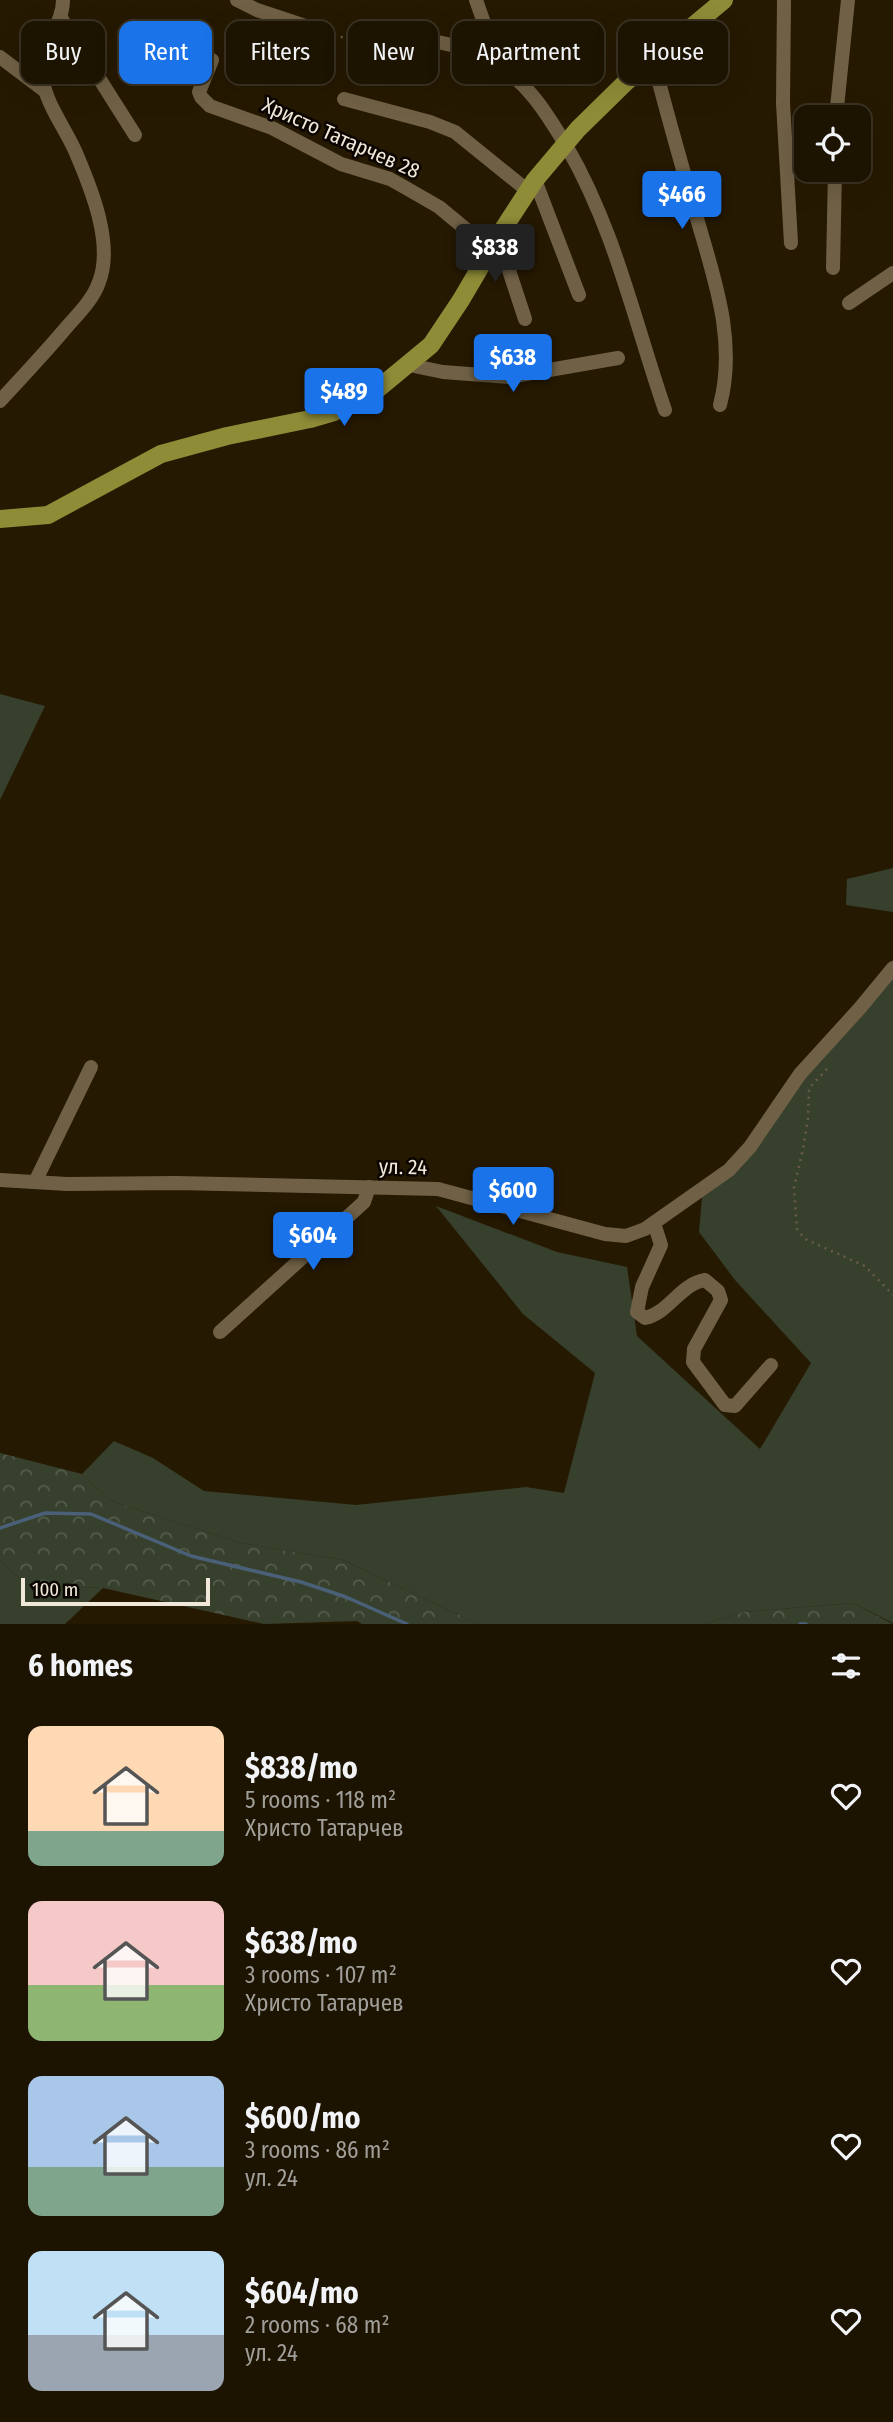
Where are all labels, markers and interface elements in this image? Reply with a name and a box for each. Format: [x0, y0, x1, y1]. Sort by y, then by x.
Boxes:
chip: Buy [21, 21, 105, 84]
chip: Rent [119, 21, 212, 84]
chip: Filters [226, 21, 334, 84]
chip: New [348, 21, 438, 84]
chip: Apartment [452, 21, 604, 84]
chip: House [618, 21, 728, 84]
street label: Христо Татарчев 28 [258, 92, 424, 184]
map controls [794, 105, 871, 182]
button: locate [794, 105, 871, 182]
pin: $466 [641, 172, 723, 231]
text: $466 [658, 180, 706, 208]
pin: $838 [454, 224, 536, 284]
text: $838 [472, 233, 518, 261]
pin: $638 [472, 334, 554, 394]
text: $638 [490, 343, 536, 371]
pin: $489 [303, 368, 385, 428]
text: $489 [320, 377, 368, 405]
street label: ул. 24 [379, 1154, 427, 1180]
pin: $600 [472, 1168, 554, 1227]
text: $600 [489, 1176, 537, 1204]
pin: $604 [272, 1212, 354, 1272]
text: $604 [289, 1221, 337, 1249]
scale bar [21, 1575, 210, 1607]
text: 100 m [32, 1578, 78, 1601]
icon: filters [827, 1647, 865, 1685]
text: 6 homes [28, 1648, 133, 1684]
text: $838/mo [245, 1750, 358, 1786]
icon: home [84, 1754, 168, 1838]
icon: heart [827, 1777, 865, 1815]
text: 5 rooms · 118 m² [245, 1786, 396, 1814]
text: Христо Татарчев [245, 1814, 404, 1842]
text: $638/mo [245, 1925, 357, 1961]
icon: home [84, 1929, 168, 2013]
icon: heart [827, 1952, 865, 1990]
text: 3 rooms · 107 m² [245, 1961, 397, 1989]
text: Христо Татарчев [245, 1989, 404, 2017]
text: $600/mo [245, 2100, 360, 2136]
icon: home [84, 2104, 168, 2188]
icon: heart [827, 2127, 865, 2165]
text: 3 rooms · 86 m² [245, 2136, 390, 2164]
text: ул. 24 [245, 2164, 298, 2192]
text: $604/mo [245, 2275, 359, 2311]
icon: home [84, 2279, 168, 2363]
icon: heart [827, 2302, 865, 2340]
text: 2 rooms · 68 m² [245, 2311, 390, 2339]
text: ул. 24 [245, 2339, 298, 2367]

